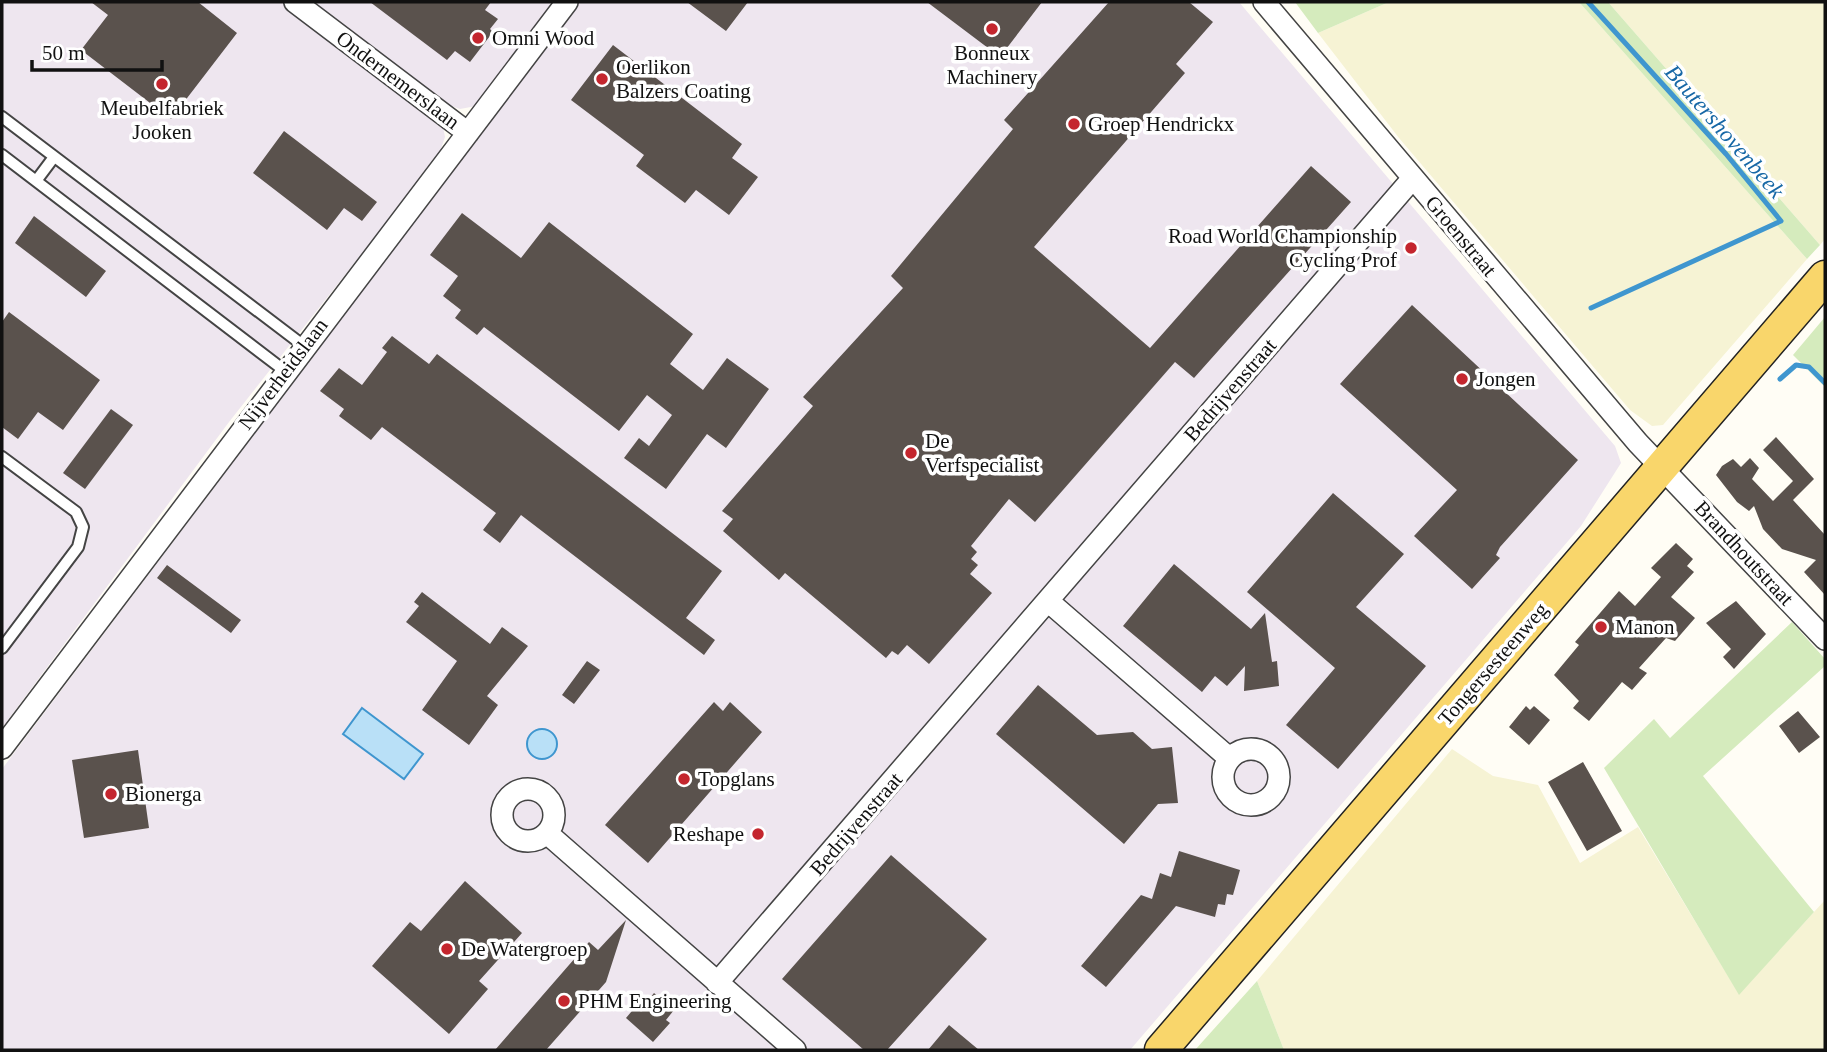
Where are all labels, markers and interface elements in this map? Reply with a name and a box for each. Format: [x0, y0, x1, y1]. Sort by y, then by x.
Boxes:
marker: Bonneux Machinery [984, 21, 1000, 37]
street label: Ondernemerslaan [332, 26, 465, 134]
place label: Omni Wood [492, 26, 595, 50]
scale bar [32, 28, 161, 72]
marker: Omni Wood [470, 30, 486, 46]
text: 50 m [42, 41, 85, 65]
place label: Bonneux Machinery [947, 41, 1038, 89]
place label: Oerlikon Balzers Coating [616, 55, 751, 103]
water label: Bautershovenbeek [1660, 60, 1790, 204]
marker: Oerlikon Balzers Coating [594, 71, 610, 87]
marker: Meubelfabriek Jooken [154, 76, 170, 92]
place label: Meubelfabriek Jooken [100, 96, 224, 144]
place label: Groep Hendrickx [1088, 112, 1235, 136]
marker: Groep Hendrickx [1066, 116, 1082, 132]
street label: Groenstraat [1420, 191, 1502, 281]
place label: Road World Championship Cycling Prof [1168, 224, 1397, 272]
marker: Road World Championship Cycling Prof [1403, 240, 1419, 256]
street label: Nijverheidslaan [233, 313, 333, 434]
street label: Bedrijvenstraat [1179, 334, 1281, 446]
place label: Jongen [1476, 367, 1536, 391]
marker: Jongen [1454, 371, 1470, 387]
place label: De Verfspecialist [925, 429, 1039, 477]
marker: De Verfspecialist [903, 445, 919, 461]
street label: Brandhoutstraat [1689, 496, 1799, 610]
street label: Tongersesteenweg [1433, 597, 1553, 730]
place label: Manon [1615, 615, 1675, 639]
marker: Manon [1593, 619, 1609, 635]
place label: Topglans [698, 767, 775, 791]
street label: Bedrijvenstraat [805, 768, 907, 880]
marker: Topglans [676, 771, 692, 787]
place label: Bionerga [125, 782, 202, 806]
marker: Bionerga [103, 786, 119, 802]
place label: Reshape [673, 822, 744, 846]
marker: Reshape [750, 826, 766, 842]
place label: De Watergroep [461, 937, 587, 961]
marker: De Watergroep [439, 941, 455, 957]
place label: PHM Engineering [578, 989, 732, 1013]
marker: PHM Engineering [556, 993, 572, 1009]

